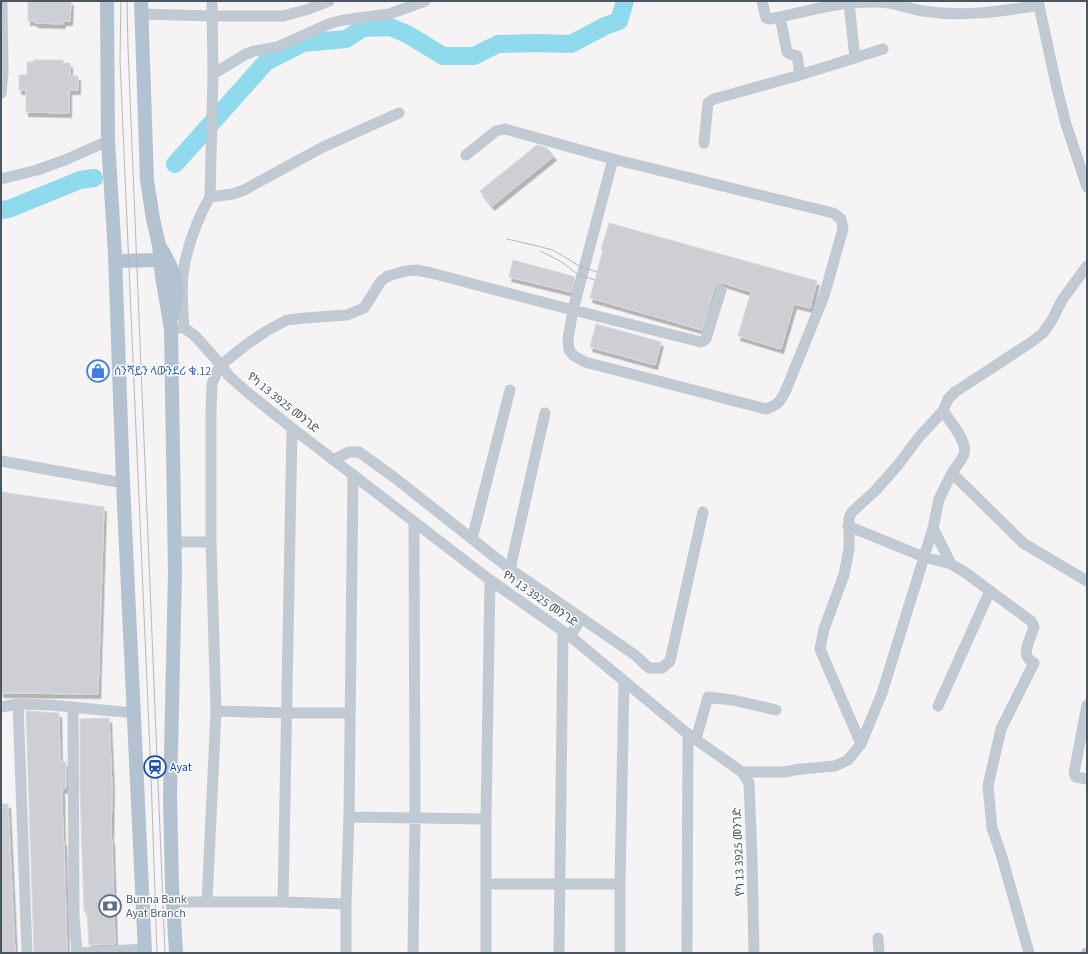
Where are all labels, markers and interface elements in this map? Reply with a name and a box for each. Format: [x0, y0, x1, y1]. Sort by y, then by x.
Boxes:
shop icon: ሰንሻይን ላውንደሪ ቁ.12 [85, 358, 111, 384]
place label: ሰንሻይን ላውንደሪ ቁ.12 [114, 363, 211, 380]
street label: የካ 13 3925 መንገድ [243, 369, 323, 438]
street label: የካ 13 3925 መንገድ [499, 567, 582, 632]
station icon: Ayat [142, 754, 168, 780]
place label: Ayat [170, 759, 192, 776]
street label: የካ 13 3925 መንገድ [729, 807, 749, 897]
place label: Bunna Bank Ayat Branch [126, 891, 187, 922]
bank icon: Bunna Bank Ayat Branch [97, 893, 123, 919]

